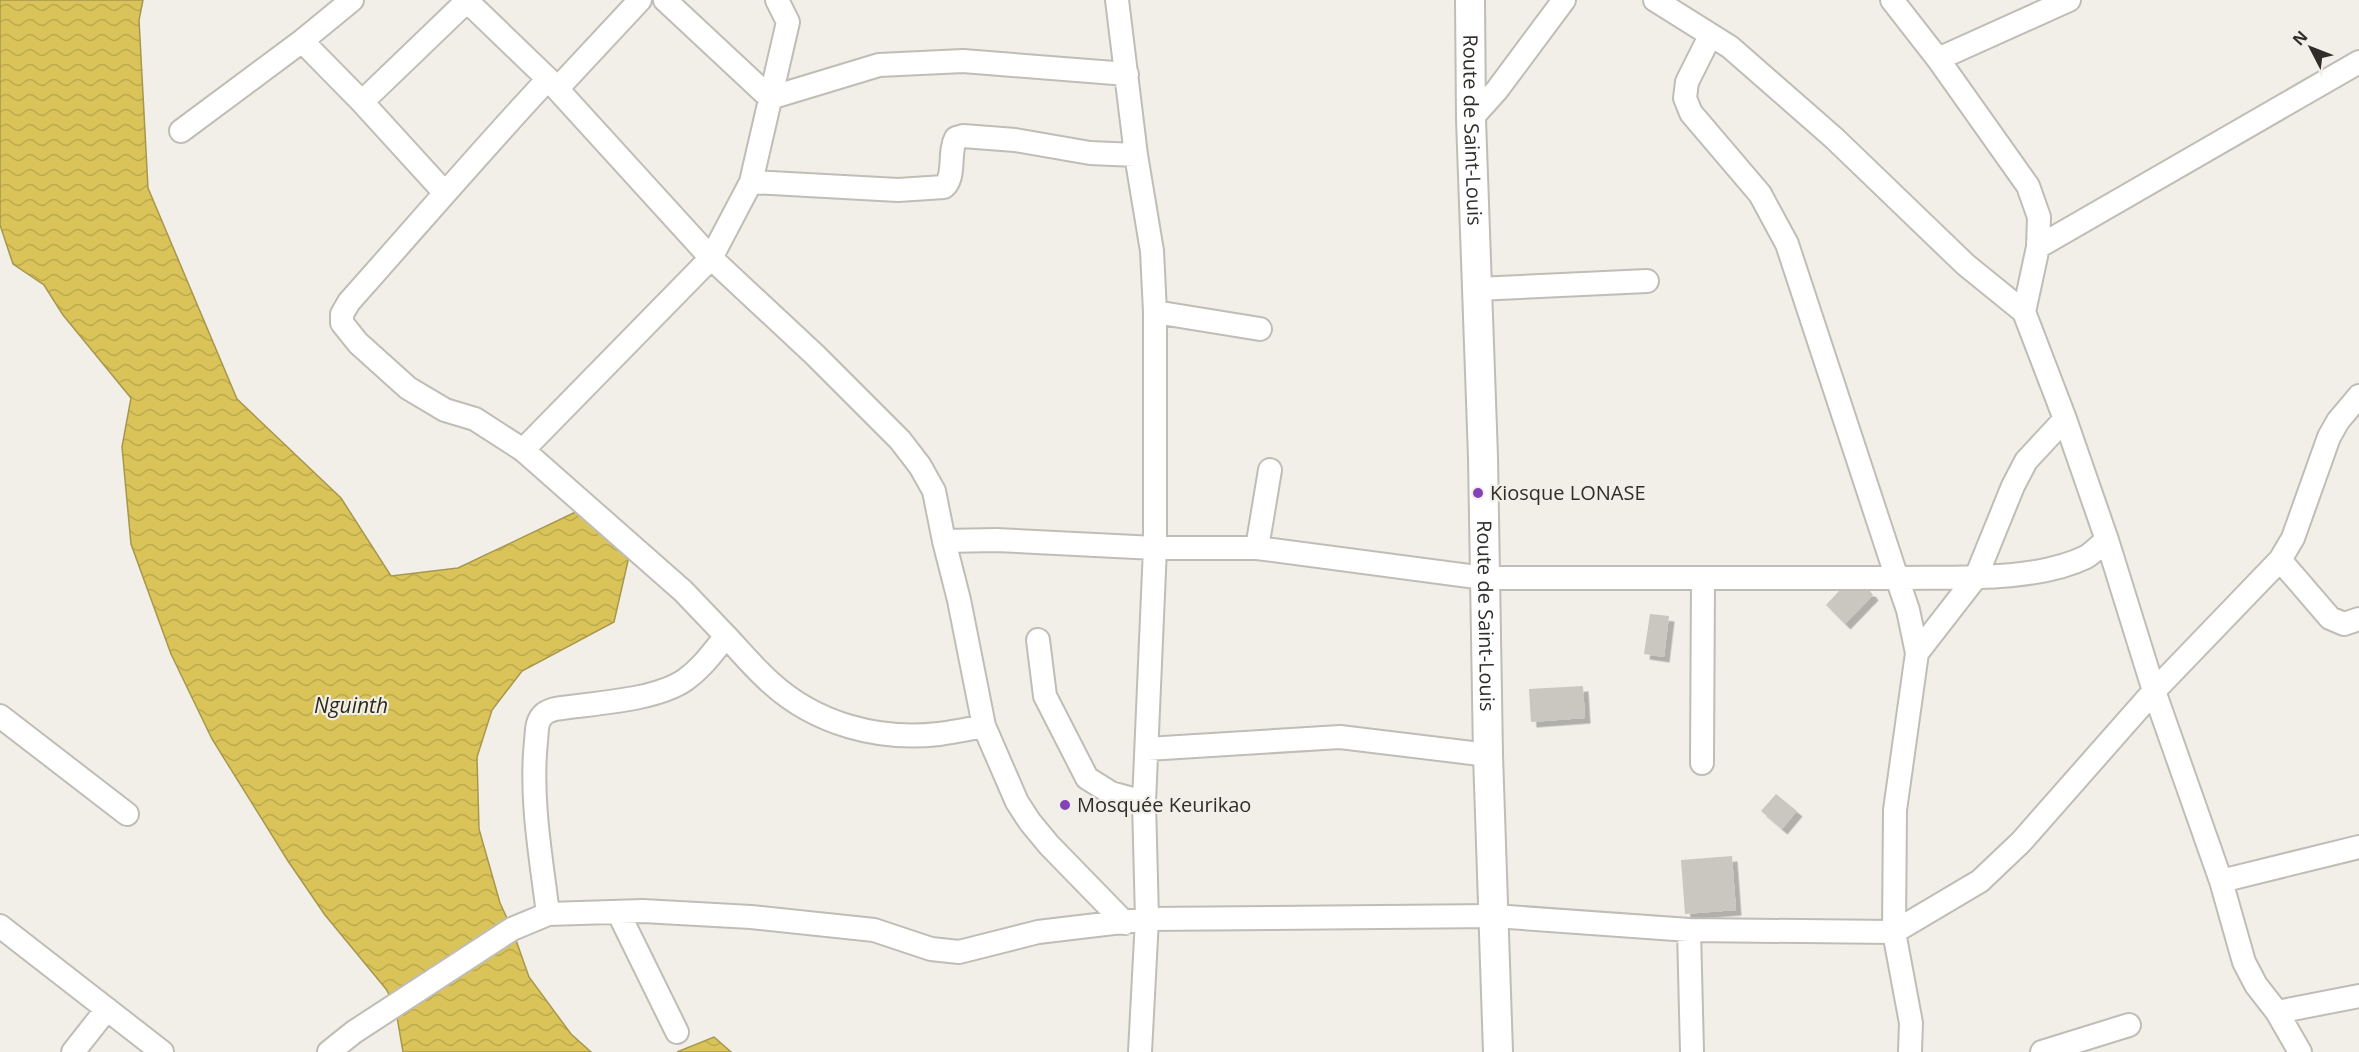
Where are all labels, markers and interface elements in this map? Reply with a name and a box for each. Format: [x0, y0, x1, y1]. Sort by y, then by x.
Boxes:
north arrow [2281, 18, 2341, 78]
text: N [2287, 26, 2312, 50]
street label: Route de Saint-Louis [1457, 34, 1489, 226]
place label: Kiosque LONASE [1490, 479, 1646, 506]
marker: Kiosque LONASE [1471, 486, 1485, 500]
street label: Route de Saint-Louis [1471, 520, 1501, 712]
water label: Nguinth [314, 691, 388, 719]
place label: Mosquée Keurikao [1077, 791, 1251, 818]
marker: Mosquée Keurikao [1058, 798, 1072, 812]

